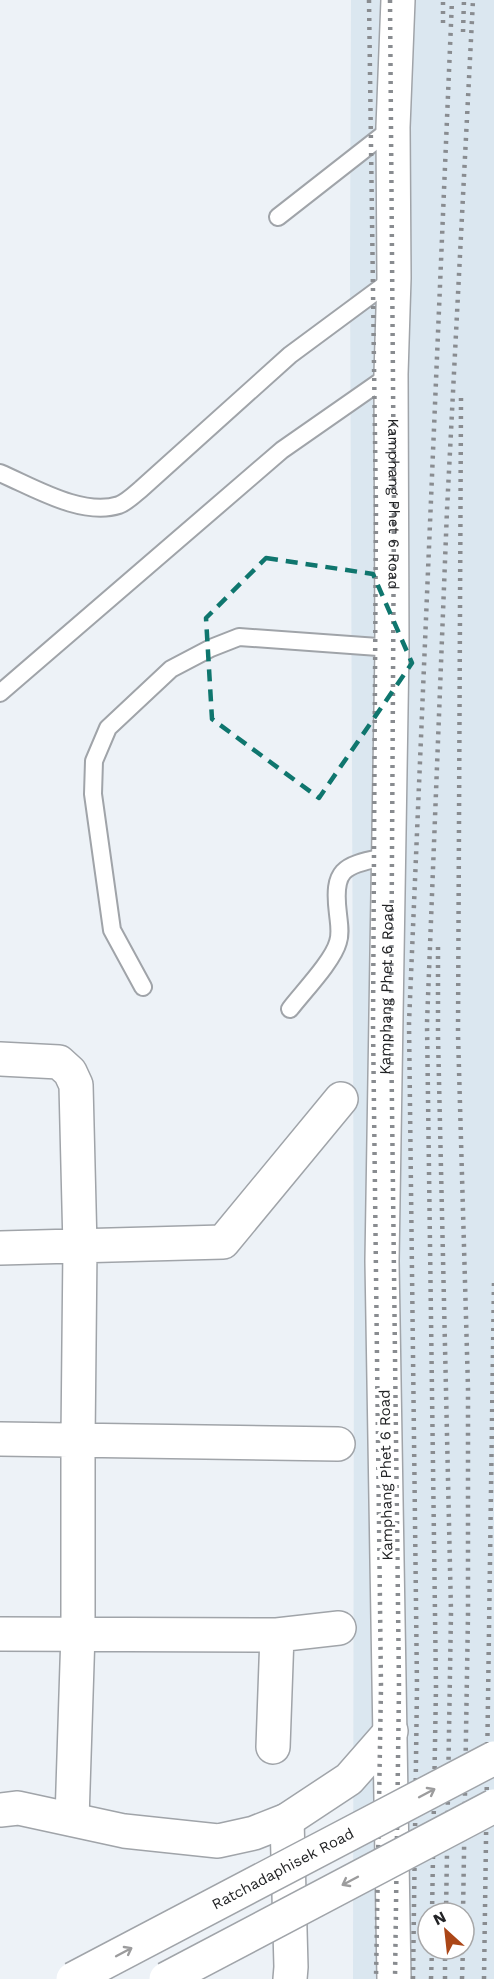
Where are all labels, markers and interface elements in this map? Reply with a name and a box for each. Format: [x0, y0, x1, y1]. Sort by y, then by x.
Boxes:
street label: Kamphang Phet 6 Road [384, 418, 403, 590]
street label: Kamphang Phet 6 Road [376, 903, 397, 1075]
street label: Kamphang Phet 6 Road [376, 1389, 396, 1561]
one-way arrow [418, 1787, 436, 1798]
street label: Ratchadaphisek Road [209, 1824, 357, 1913]
one-way arrow [342, 1875, 359, 1887]
north arrow [416, 1901, 476, 1961]
text: N [430, 1907, 449, 1929]
one-way arrow [115, 1946, 133, 1957]

